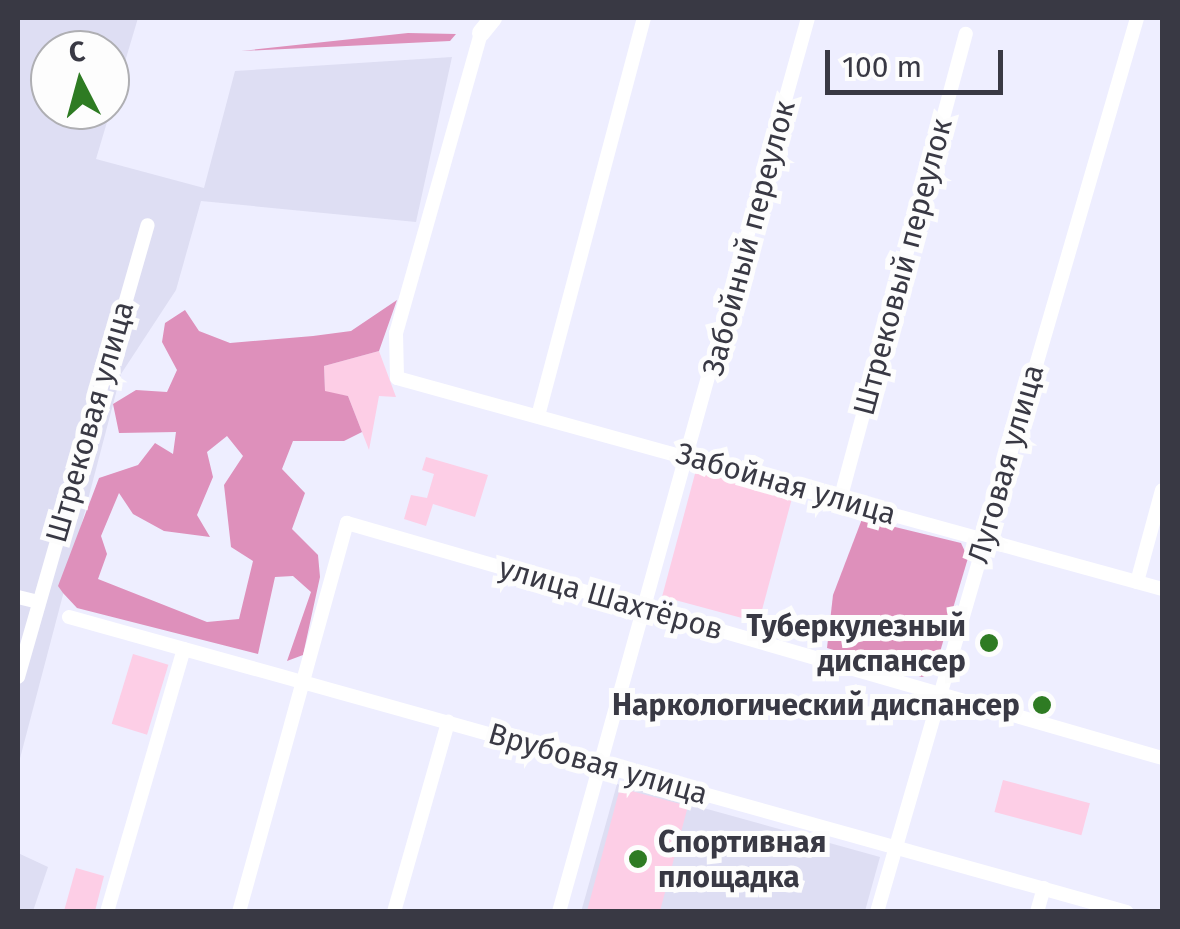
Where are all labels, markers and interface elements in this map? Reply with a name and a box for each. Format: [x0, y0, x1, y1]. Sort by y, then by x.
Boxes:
north arrow [30, 30, 130, 130]
scale bar [830, 30, 1008, 92]
text: С [67, 34, 87, 69]
text: 100 m [842, 49, 922, 85]
street label: Забойный переулок [695, 96, 803, 380]
street label: Штрековый переулок [846, 115, 960, 419]
street label: Штрековая улица [38, 297, 142, 547]
street label: Луговая улица [960, 360, 1052, 568]
street label: Забойная улица [672, 435, 900, 533]
street label: улица Шахтёров [495, 550, 727, 648]
place label: Туберкулезный диспансер [746, 608, 966, 678]
marker: Туберкулезный диспансер [976, 630, 1002, 656]
place label: Наркологический диспансер [612, 687, 1020, 723]
marker: Наркологический диспансер [1029, 692, 1055, 718]
street label: Врубовая улица [484, 715, 712, 813]
place label: Спортивная площадка [658, 824, 826, 894]
marker: Спортивная площадка [627, 848, 649, 870]

